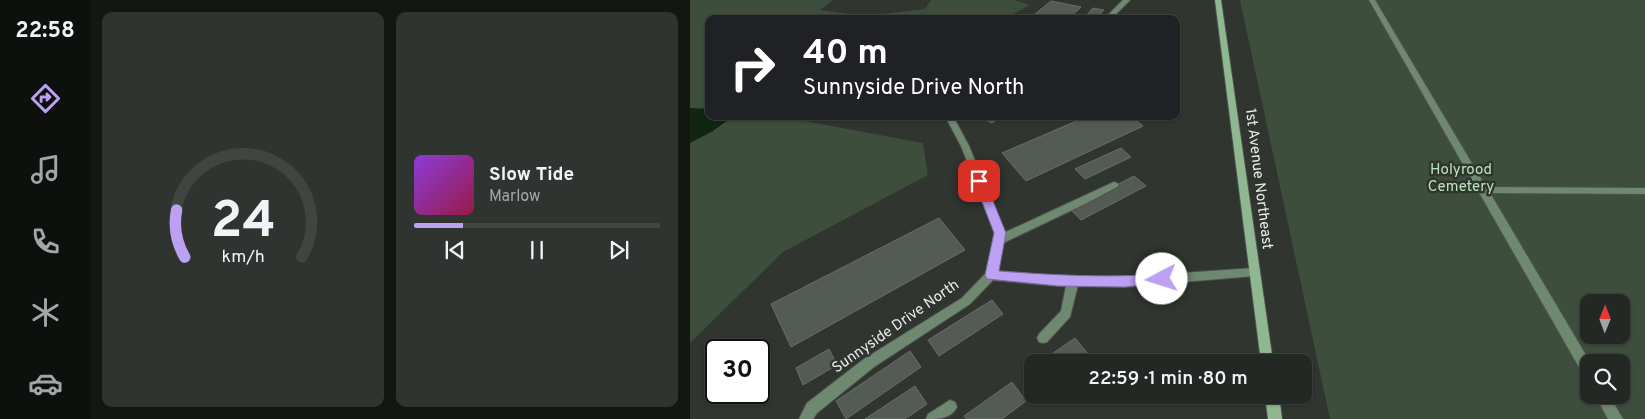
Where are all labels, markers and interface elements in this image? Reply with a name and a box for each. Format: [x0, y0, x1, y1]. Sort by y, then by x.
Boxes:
text: 22:58 [15, 18, 75, 45]
text: 40 m [803, 32, 888, 76]
icon: right [720, 35, 785, 100]
text: Sunnyside Drive North [803, 75, 1024, 102]
icon: directions [28, 81, 63, 116]
street label: 1st Avenue Northeast [1240, 107, 1276, 251]
icon: music [28, 152, 63, 187]
pin [958, 160, 1000, 202]
park label: Holyrood Cemetery [1428, 161, 1494, 197]
text: Slow Tide [489, 163, 574, 187]
icon: arrive [965, 167, 993, 195]
text: Marlow [489, 187, 541, 207]
text: 24 [210, 190, 276, 256]
icon: phone [28, 224, 63, 259]
icon: previous [441, 236, 469, 264]
icon: pause [523, 236, 551, 264]
icon: next [605, 236, 633, 264]
text: km/h [221, 246, 265, 269]
position arrow [1135, 252, 1187, 304]
street label: Sunnyside Drive North [829, 276, 963, 378]
north arrow [1580, 294, 1630, 344]
map controls [1580, 294, 1630, 404]
icon: climate [28, 295, 63, 330]
speed limit sign: 30 [705, 339, 770, 404]
button: search [1580, 354, 1630, 404]
icon: car [28, 366, 63, 401]
text: 22:59 · 1 min · 80 m [1088, 367, 1248, 391]

